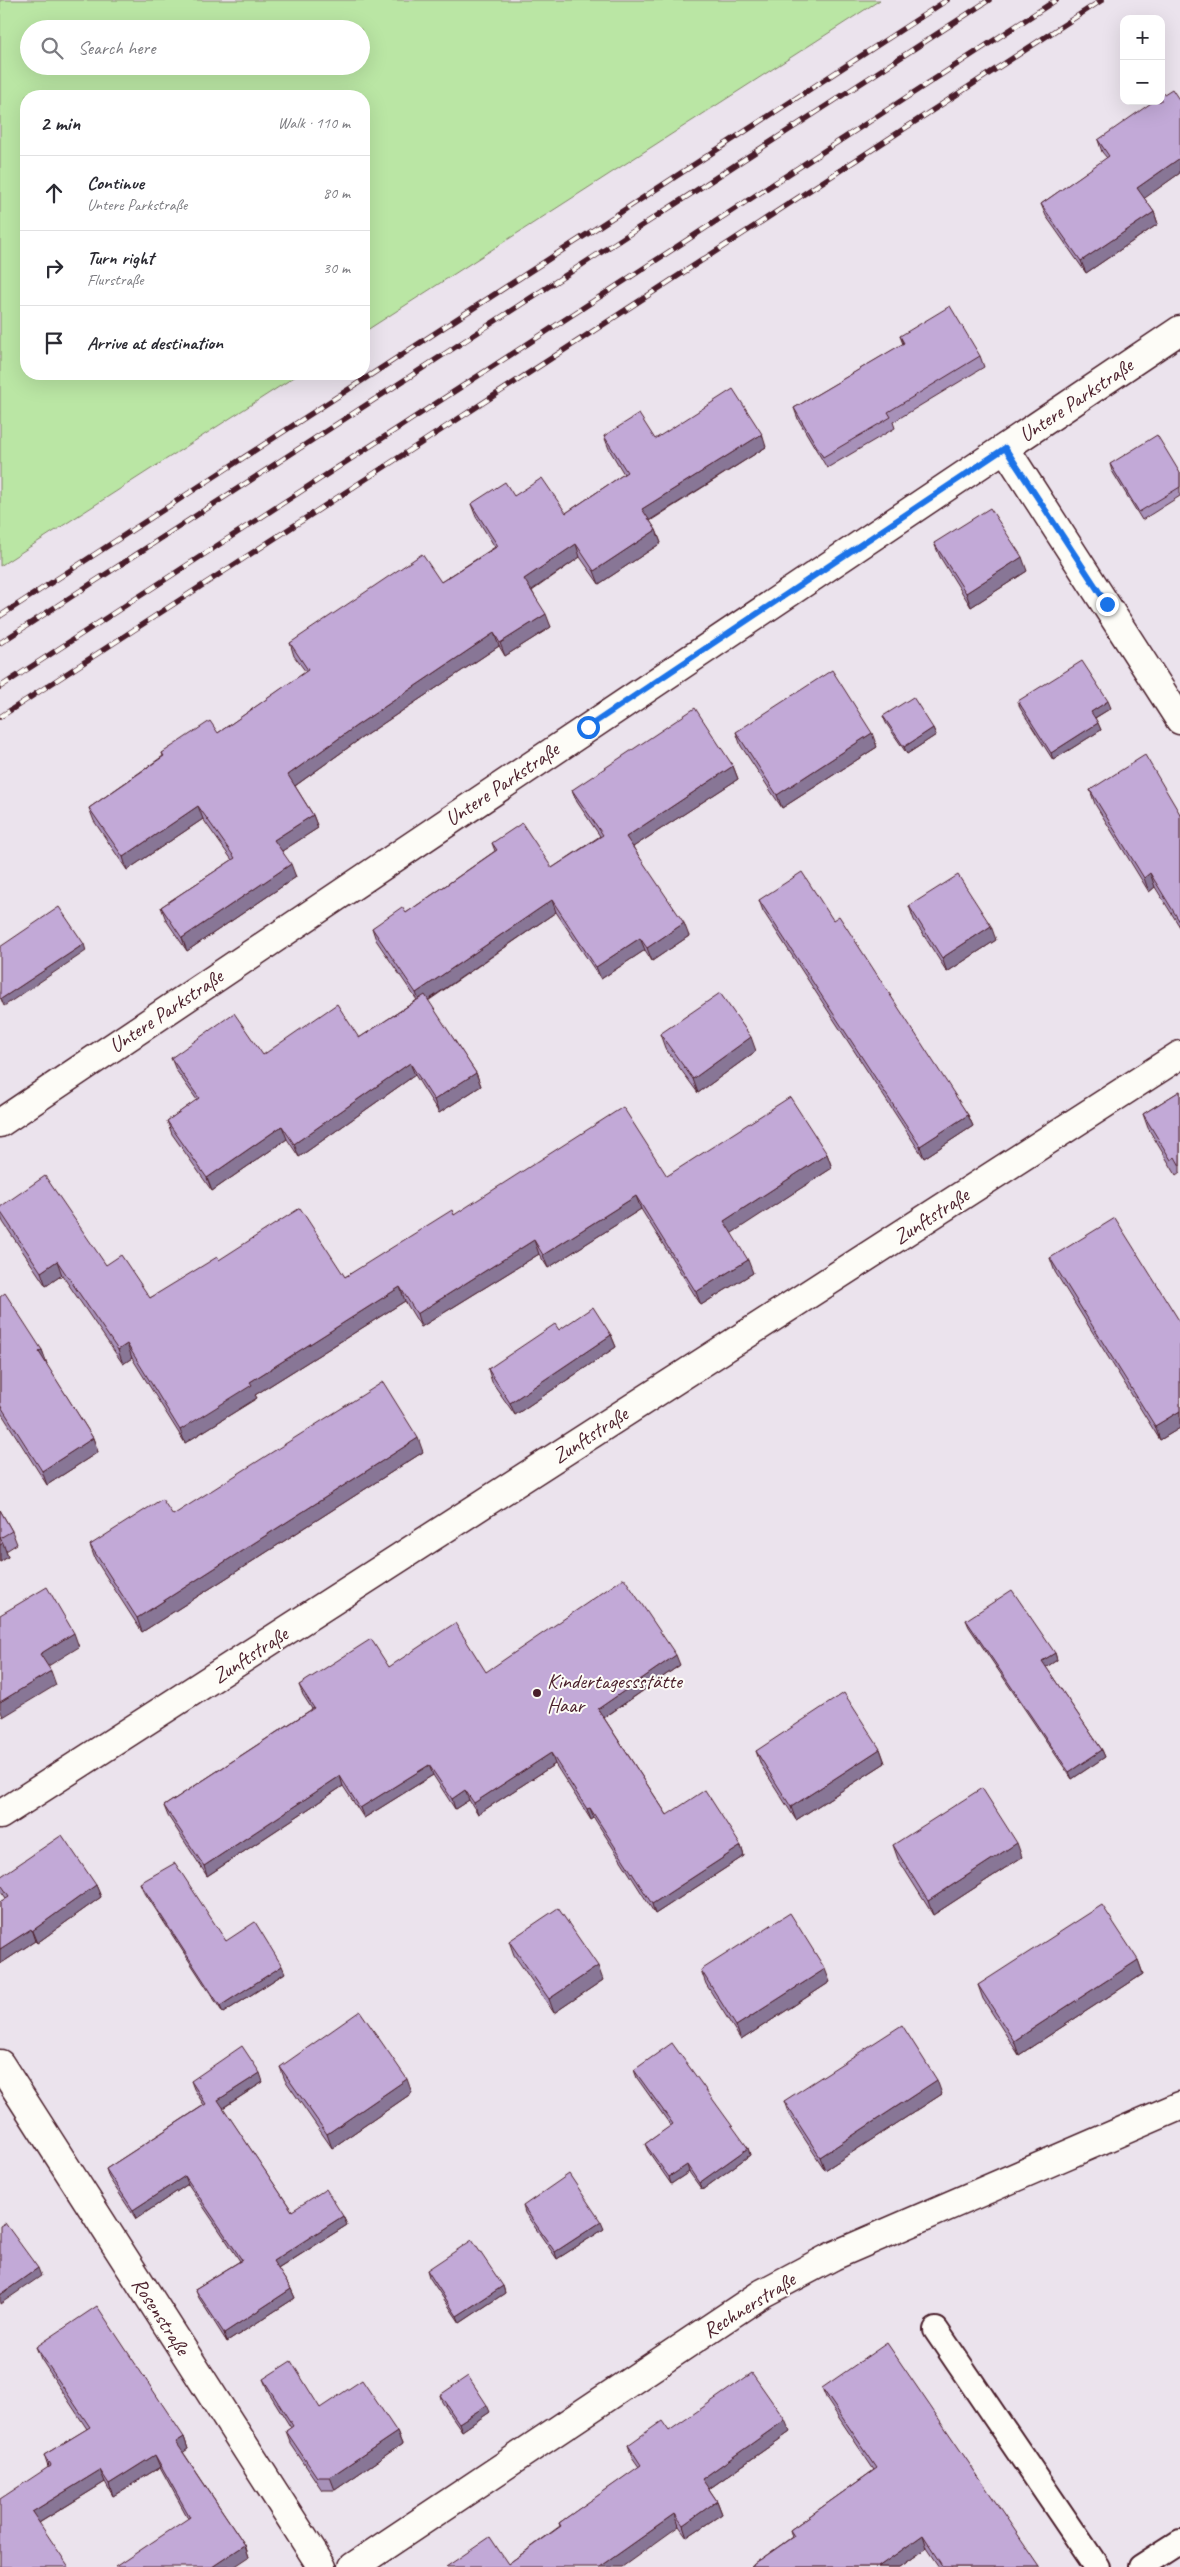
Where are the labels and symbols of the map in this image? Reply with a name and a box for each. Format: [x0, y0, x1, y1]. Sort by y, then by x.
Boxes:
street label: Untere Parkstraße [1014, 351, 1140, 448]
route end [1096, 593, 1119, 616]
route start [577, 716, 600, 739]
street label: Untere Parkstraße [440, 735, 566, 832]
street label: Untere Parkstraße [104, 962, 230, 1059]
street label: Zunftstraße [888, 1181, 976, 1250]
street label: Zunftstraße [547, 1400, 635, 1469]
street label: Zunftstraße [207, 1620, 295, 1689]
place label: Kindertagessstätte Haar [547, 1668, 684, 1718]
marker: Kindertagessstätte Haar [531, 1687, 543, 1699]
street label: Rechnerstraße [698, 2265, 802, 2344]
street label: Rosenstraße [126, 2272, 197, 2362]

